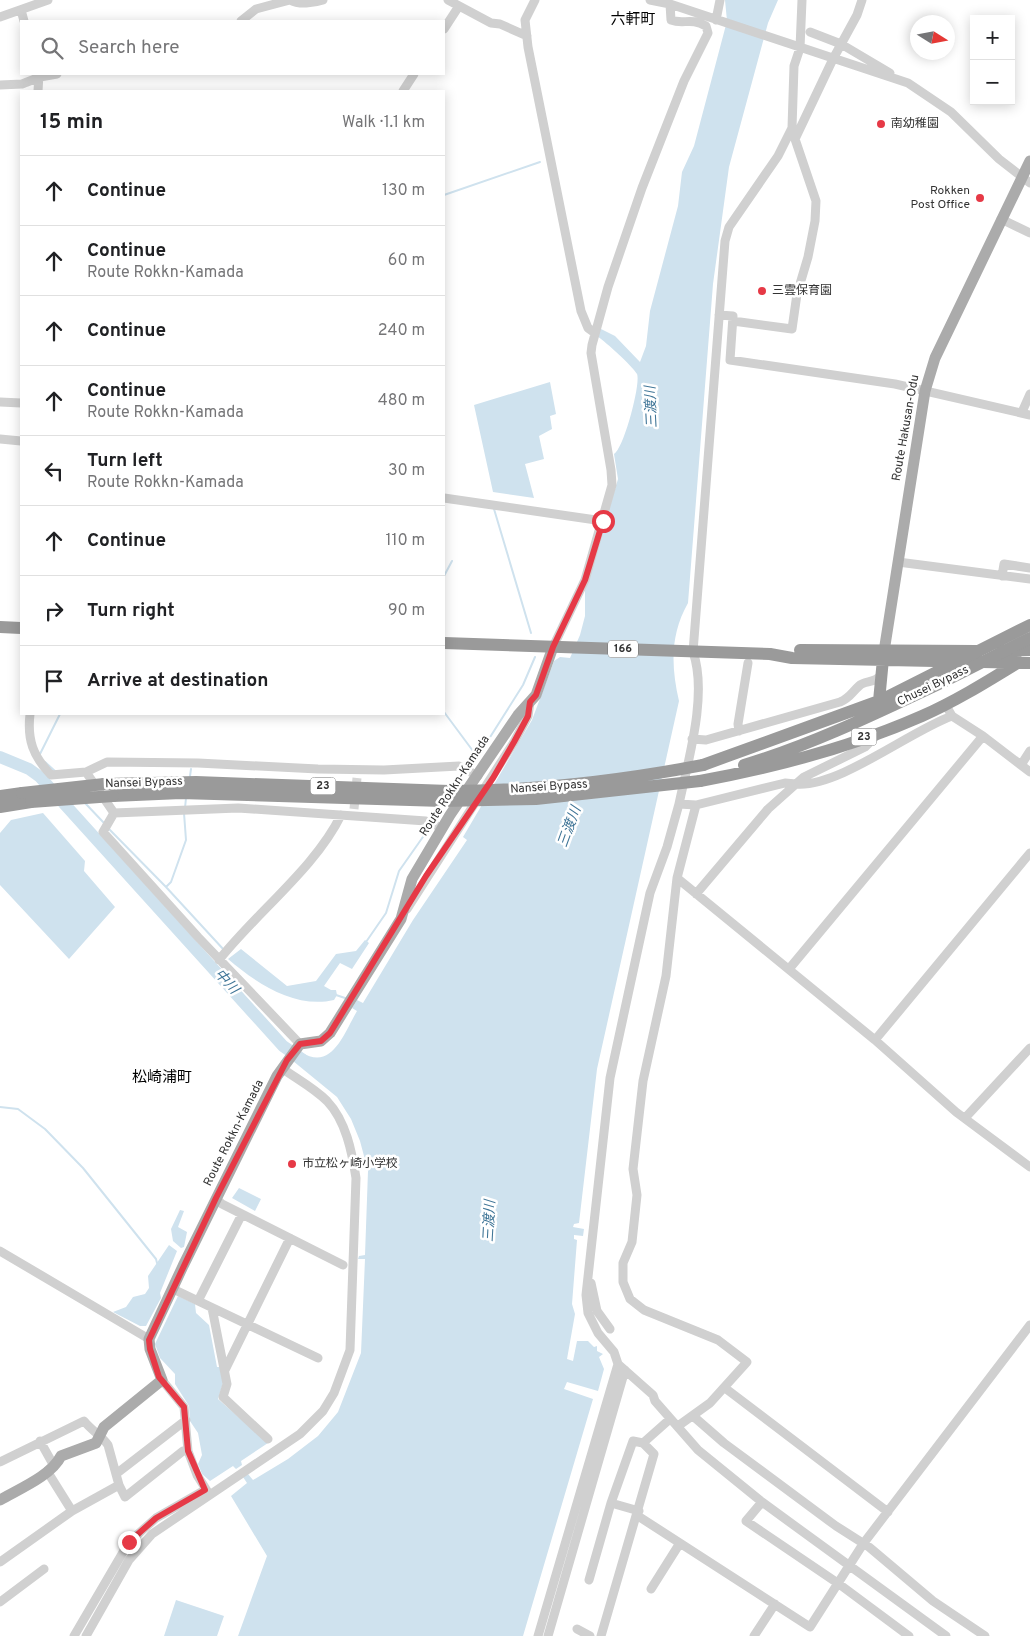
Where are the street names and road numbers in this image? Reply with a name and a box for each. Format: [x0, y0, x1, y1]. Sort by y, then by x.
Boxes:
street label: Route Hakusan-Odu [889, 374, 923, 482]
road number: 166 [608, 641, 638, 658]
street label: Chusei Bypass [895, 662, 971, 710]
road number: 23 [852, 729, 876, 746]
street label: Route Rokkn-Kamada [416, 732, 494, 840]
street label: Nansei Bypass [105, 774, 183, 792]
street label: Nansei Bypass [510, 776, 588, 798]
road number: 23 [310, 778, 336, 794]
street label: Route Rokkn-Kamada [200, 1077, 268, 1189]

